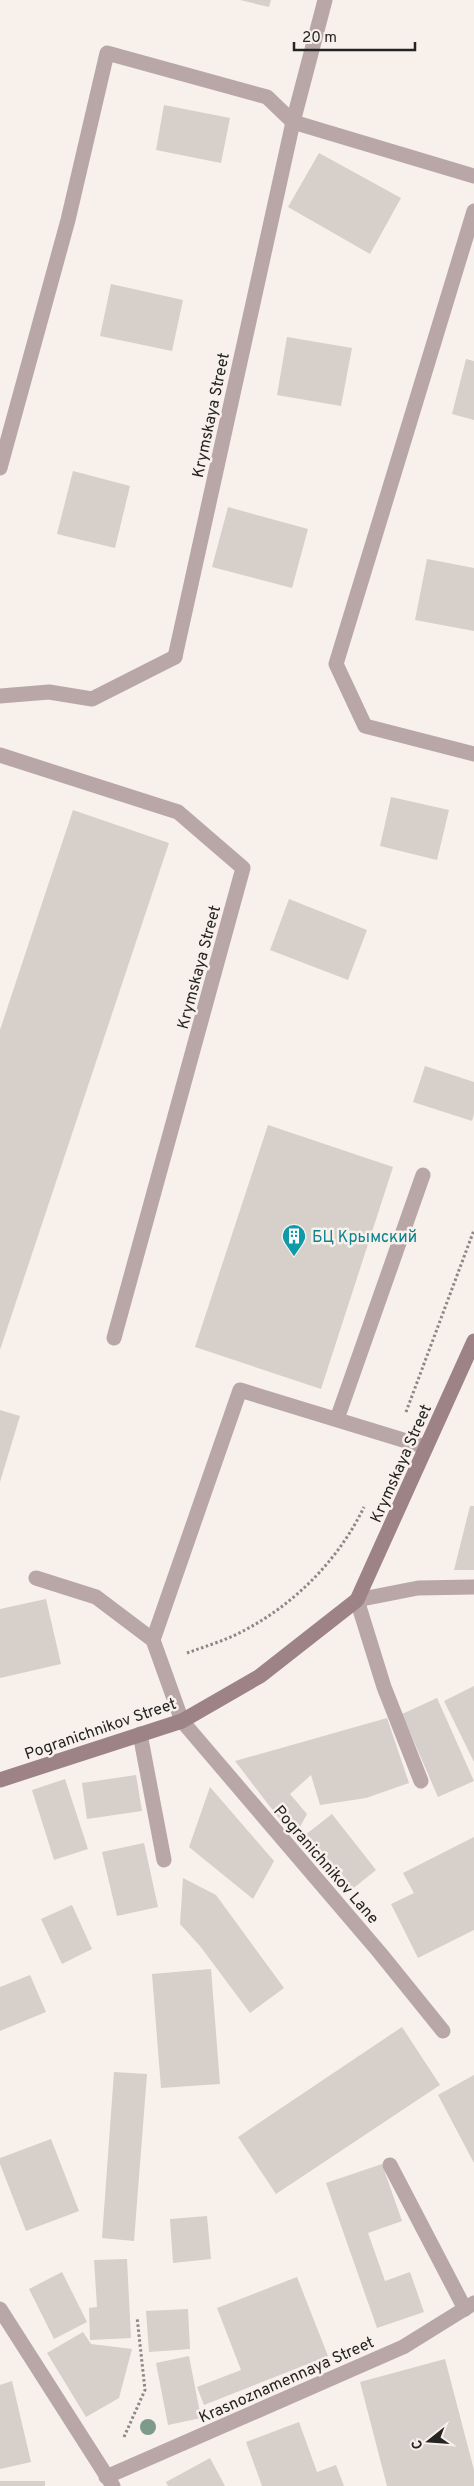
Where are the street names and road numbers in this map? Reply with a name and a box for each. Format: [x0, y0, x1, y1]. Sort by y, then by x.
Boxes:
street label: Krymskaya Street [189, 351, 235, 480]
street label: Krymskaya Street [174, 903, 226, 1032]
street label: Krymskaya Street [367, 1402, 437, 1526]
street label: Pogranichnikov Street [22, 1695, 179, 1765]
street label: Pogranichnikov Lane [269, 1802, 382, 1929]
street label: Krasnoznamennaya Street [196, 2333, 378, 2429]

